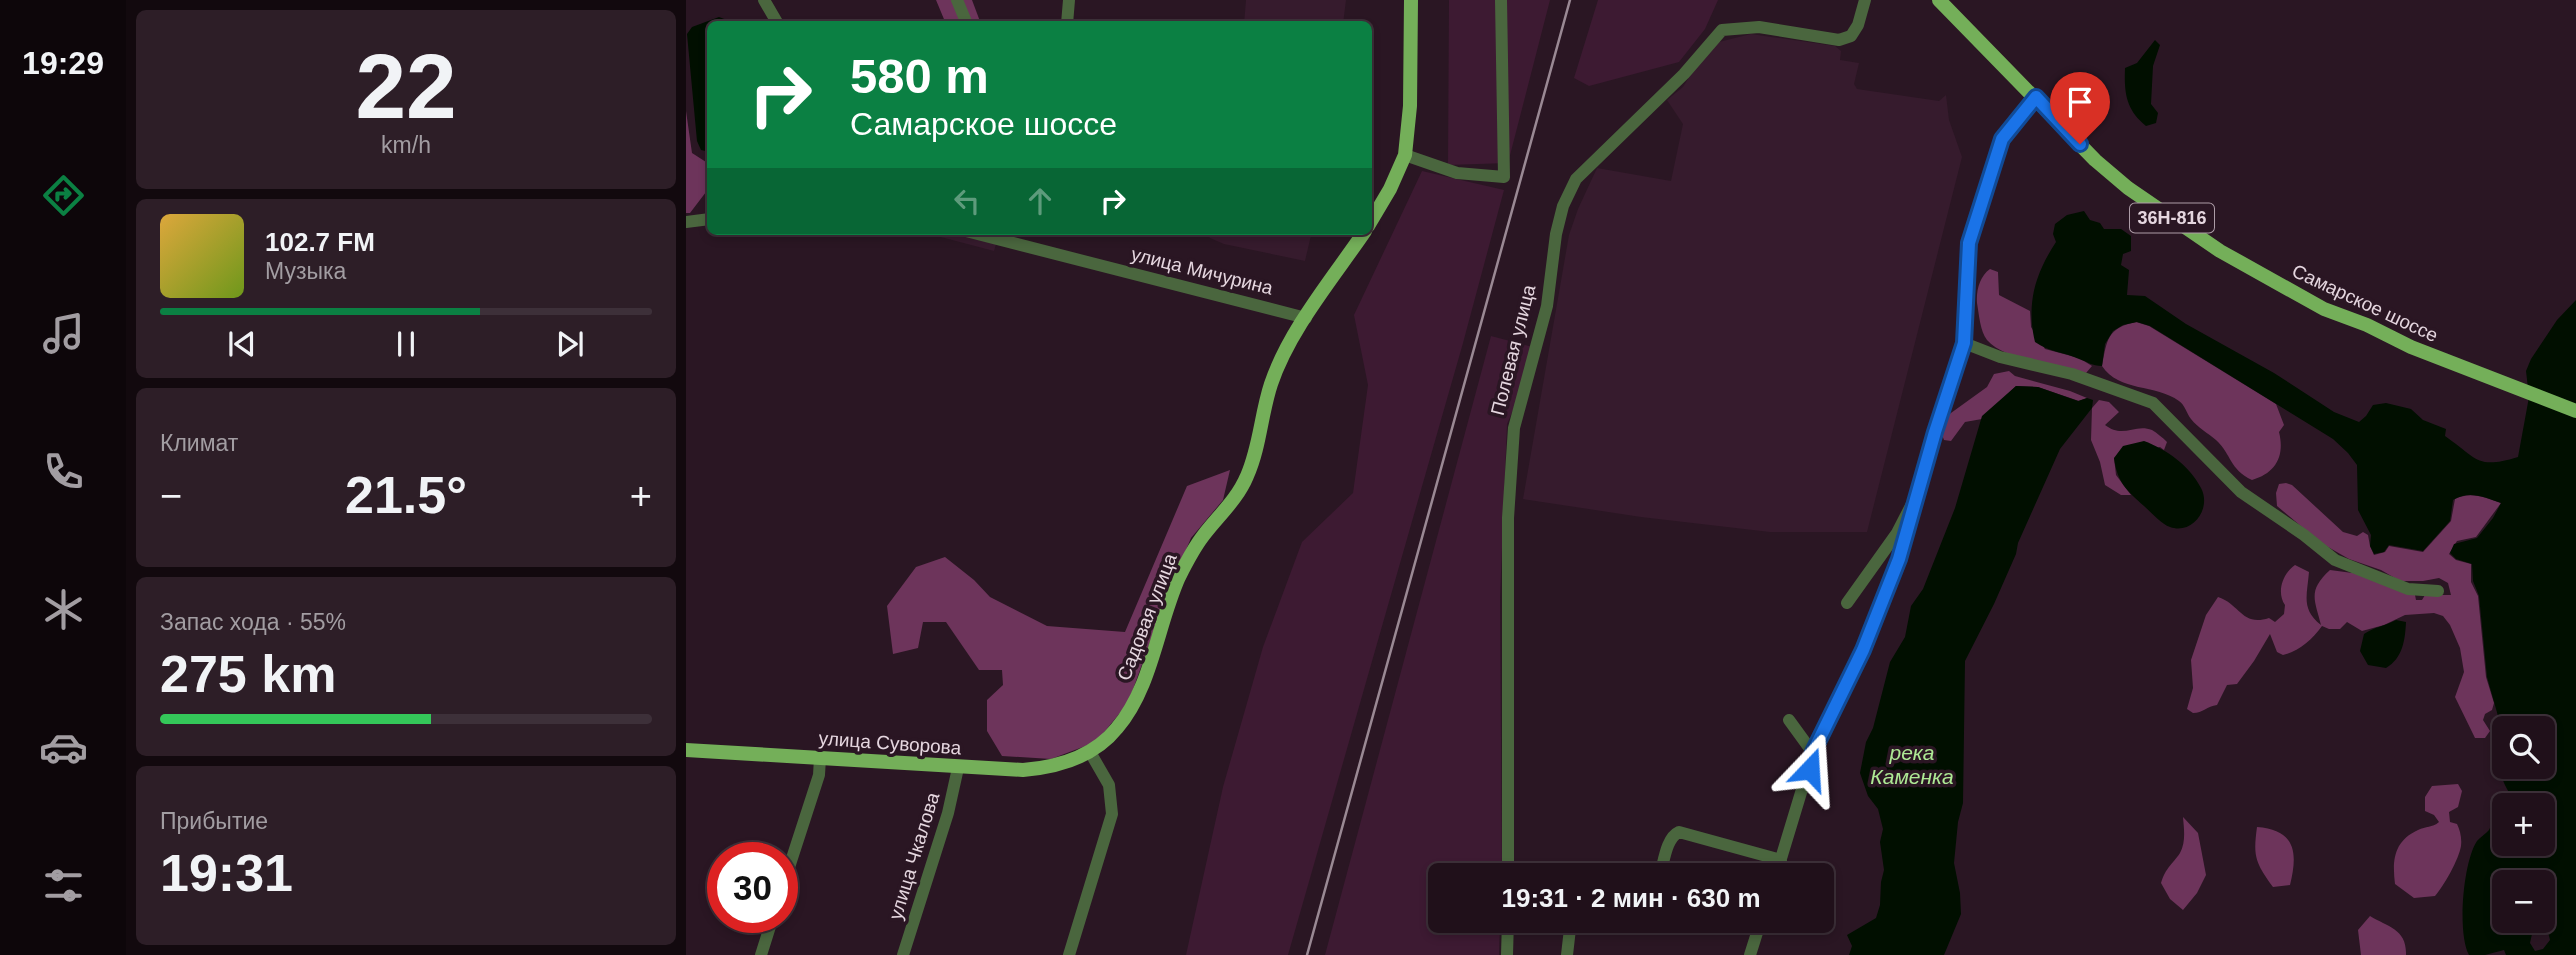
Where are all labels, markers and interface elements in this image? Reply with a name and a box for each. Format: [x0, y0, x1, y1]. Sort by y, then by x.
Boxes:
text: 22 [355, 36, 457, 137]
text: 19:29 [22, 45, 104, 81]
icon: right [735, 49, 826, 140]
text: 580 m [850, 49, 989, 103]
pin [2050, 72, 2110, 144]
icon: arrive [2061, 83, 2099, 121]
text: Самарское шоссе [850, 106, 1117, 142]
text: km/h [381, 132, 431, 158]
icon: directions [39, 171, 88, 220]
icon: left [948, 182, 986, 220]
icon: ahead [1021, 182, 1059, 220]
icon: right [1094, 182, 1132, 220]
road number: 36Н-816 [2130, 204, 2214, 232]
text: 102.7 FM [265, 227, 375, 257]
street label: улица Мичурина [1129, 243, 1275, 299]
text: Музыка [265, 258, 346, 284]
street label: Самарское шоссе [2289, 260, 2441, 346]
street label: Полевая улица [1487, 282, 1539, 417]
icon: music [39, 309, 88, 358]
icon: previous [223, 325, 261, 363]
icon: pause [387, 325, 425, 363]
icon: next [551, 325, 589, 363]
text: Климат [160, 430, 238, 456]
icon: phone [39, 447, 88, 496]
text: 21.5° [345, 466, 467, 524]
text: − [160, 475, 182, 517]
text: + [630, 475, 652, 517]
street label: Садовая улица [1113, 550, 1181, 684]
icon: climate [39, 585, 88, 634]
text: Запас хода · 55% [160, 609, 346, 635]
text: 275 km [160, 645, 336, 703]
map controls [2492, 716, 2555, 933]
button: search [2492, 716, 2555, 779]
icon: car [39, 723, 88, 772]
street label: улица Суворова [818, 728, 962, 758]
position arrow [1773, 732, 1847, 806]
water label: река Каменка [1870, 741, 1954, 788]
street label: улица Чкалова [885, 790, 943, 922]
button: + [2492, 793, 2555, 856]
text: Прибытие [160, 808, 268, 834]
speed limit sign: 30 [707, 842, 798, 933]
text: 19:31 [160, 844, 293, 902]
icon: filters [39, 861, 88, 910]
button: − [2492, 870, 2555, 933]
text: 19:31 · 2 мин · 630 m [1501, 883, 1761, 913]

